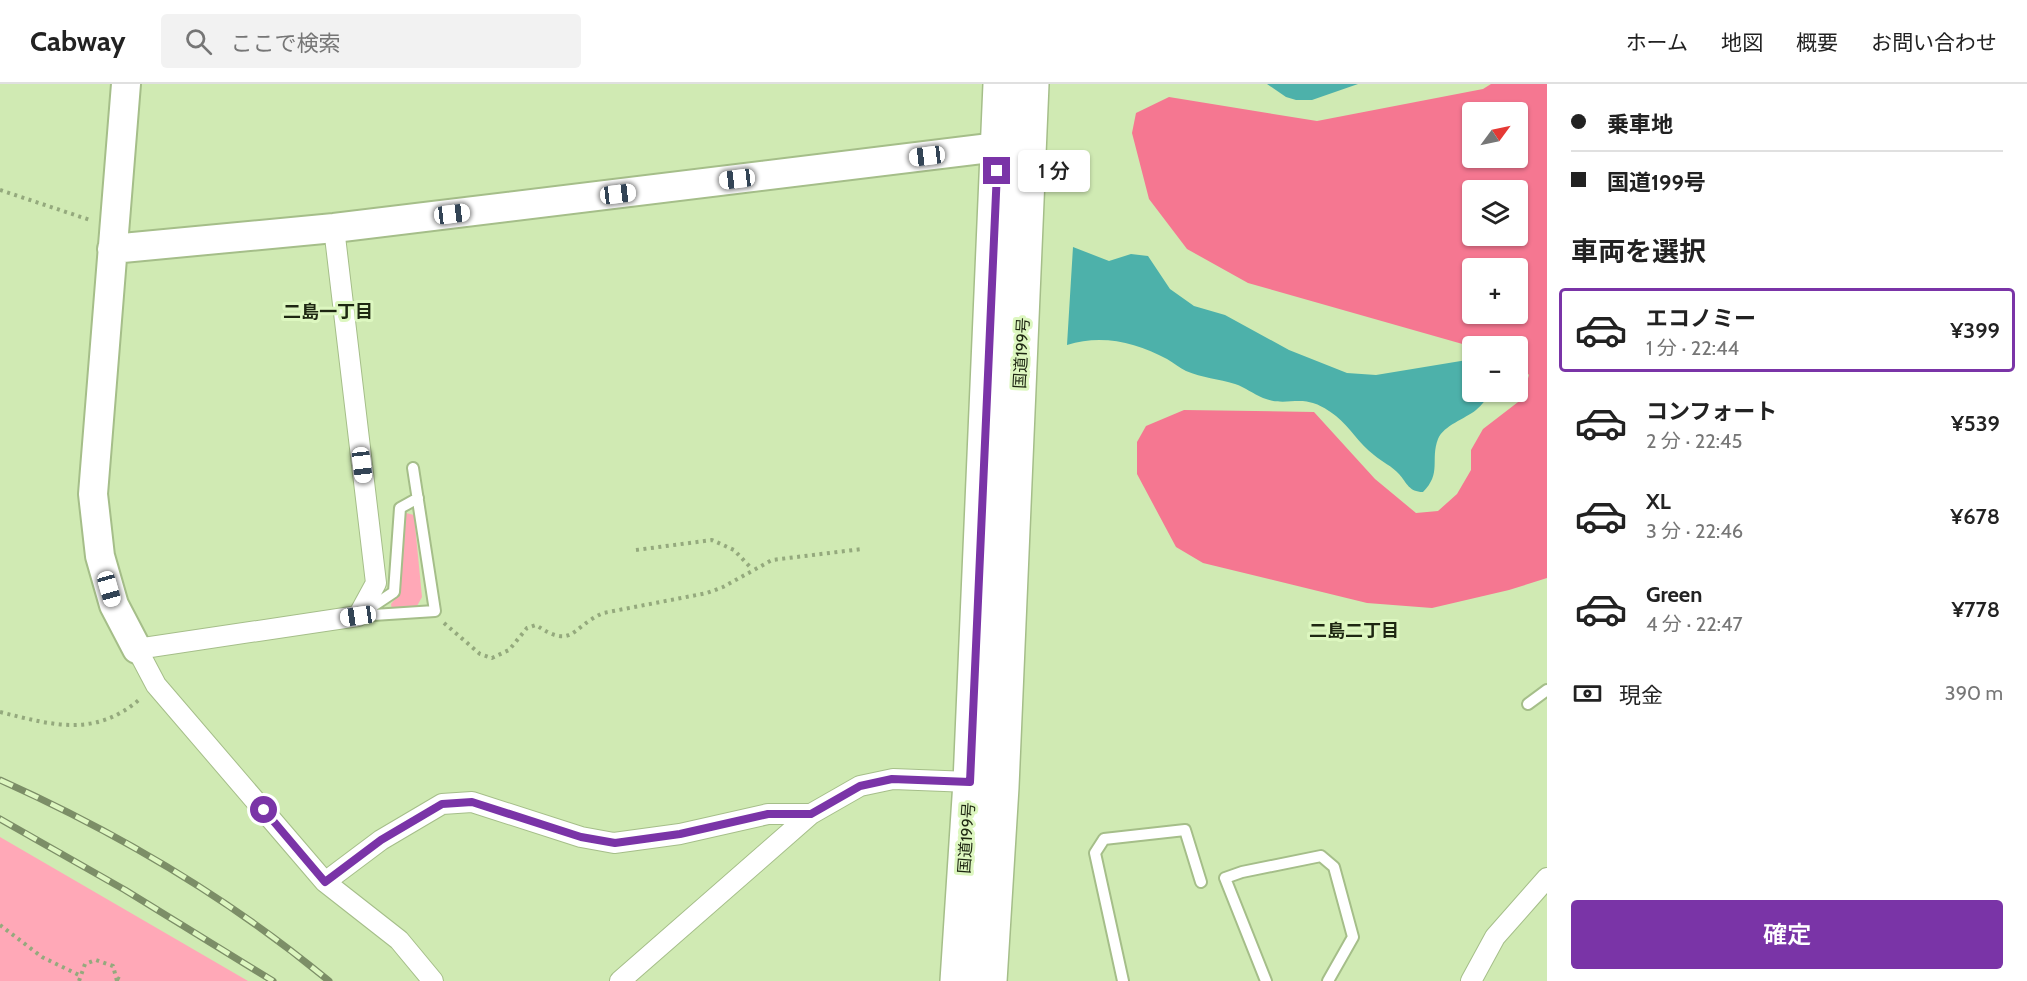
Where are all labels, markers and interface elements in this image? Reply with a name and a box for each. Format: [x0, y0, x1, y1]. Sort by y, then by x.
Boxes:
search box [161, 14, 581, 68]
text: Cabway [30, 24, 125, 58]
icon: search [182, 25, 215, 58]
text: ここで検索 [230, 30, 340, 57]
text: ホーム [1626, 30, 1688, 55]
text: 地図 [1721, 30, 1763, 55]
text: 概要 [1796, 30, 1838, 55]
text: お問い合わせ [1871, 30, 1997, 55]
north arrow [1462, 102, 1528, 168]
map controls [1462, 102, 1528, 402]
text: 乗車地 [1607, 111, 1673, 138]
car [908, 145, 946, 167]
callout: 1 分 [1018, 150, 1090, 192]
route end [983, 157, 1010, 184]
text: 1 分 [1038, 159, 1070, 183]
car [718, 168, 756, 190]
text: 国道199号 [1607, 169, 1706, 196]
button: layers [1462, 180, 1528, 246]
car [599, 183, 637, 205]
car [433, 203, 471, 225]
text: 車両を選択 [1571, 235, 1706, 268]
button: + [1462, 258, 1528, 324]
district label: 二島一丁目 [283, 301, 373, 323]
icon: car [1574, 303, 1628, 357]
text: エコノミー [1646, 305, 1756, 332]
street label: 国道199号 [1010, 317, 1033, 389]
text: ¥399 [1950, 317, 2000, 344]
button: − [1462, 336, 1528, 402]
text: 1 分 · 22:44 [1646, 336, 1739, 360]
icon: car [1574, 396, 1628, 450]
text: コンフォート [1646, 398, 1777, 425]
text: ¥539 [1951, 410, 2000, 437]
text: 2 分 · 22:45 [1646, 429, 1742, 453]
car [351, 446, 373, 484]
text: XL [1646, 488, 1671, 515]
icon: car [1574, 489, 1628, 543]
text: ¥678 [1950, 503, 2000, 530]
text: 3 分 · 22:46 [1646, 519, 1743, 543]
car [95, 569, 123, 609]
text: Green [1646, 581, 1702, 608]
icon: car [1574, 582, 1628, 636]
text: ¥778 [1951, 596, 2000, 623]
car [339, 605, 377, 627]
text: 4 分 · 22:47 [1646, 612, 1743, 636]
district label: 二島二丁目 [1309, 620, 1399, 642]
icon: cash [1571, 677, 1604, 710]
text: 390 m [1945, 681, 2003, 705]
text: 現金 [1619, 682, 1663, 709]
route start [250, 796, 277, 823]
street label: 国道199号 [955, 802, 978, 874]
button: 確定 [1571, 900, 2003, 969]

